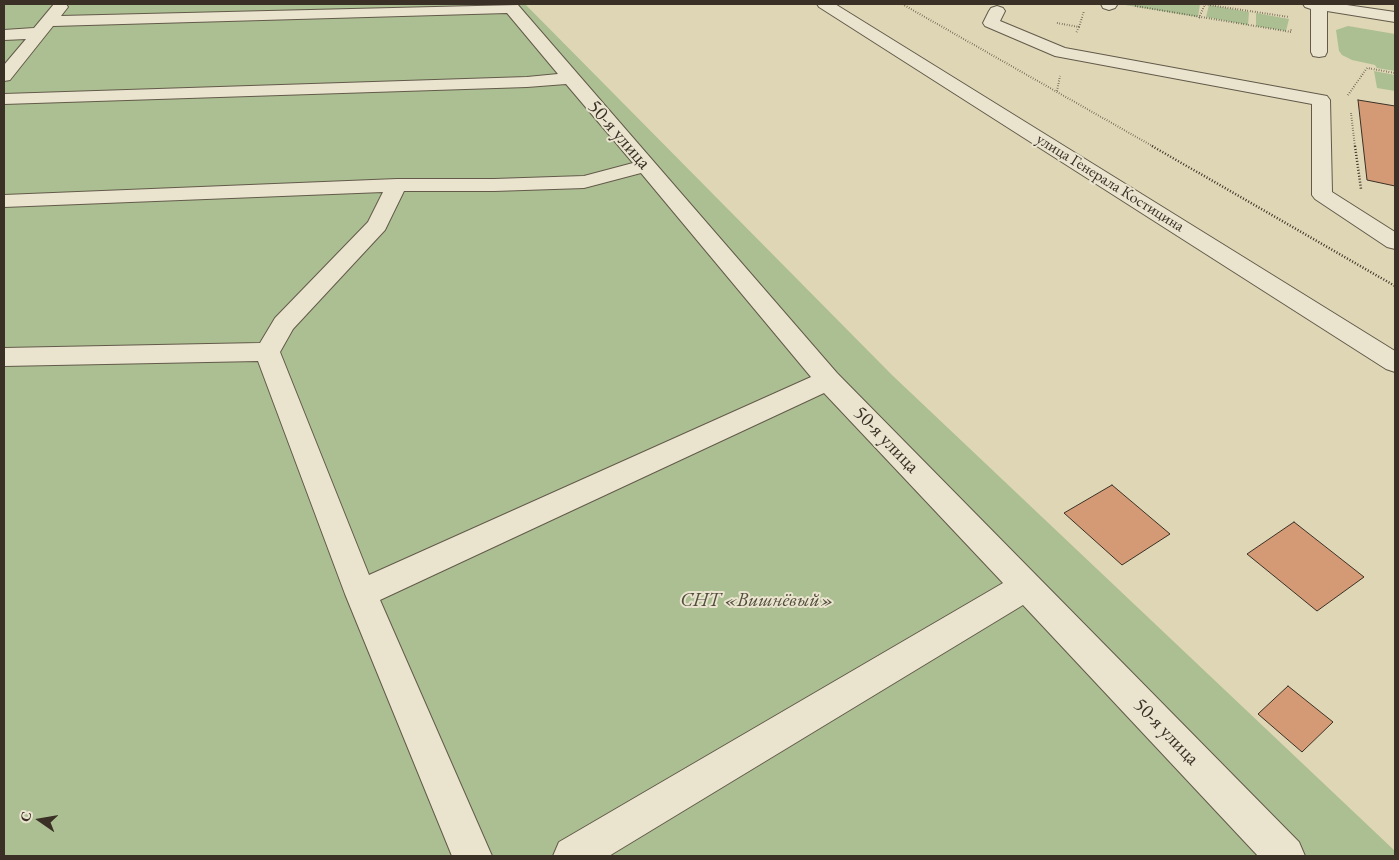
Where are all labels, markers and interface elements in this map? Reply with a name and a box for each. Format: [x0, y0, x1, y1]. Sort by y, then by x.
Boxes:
street label: 50-я улица [582, 95, 656, 175]
street label: улица Генерала Костицина [1032, 130, 1188, 236]
street label: 50-я улица [848, 401, 924, 479]
park label: СНТ «Вишнёвый» [680, 589, 834, 613]
street label: 50-я улица [1128, 693, 1204, 771]
north arrow [15, 795, 65, 845]
text: С [15, 810, 35, 823]

